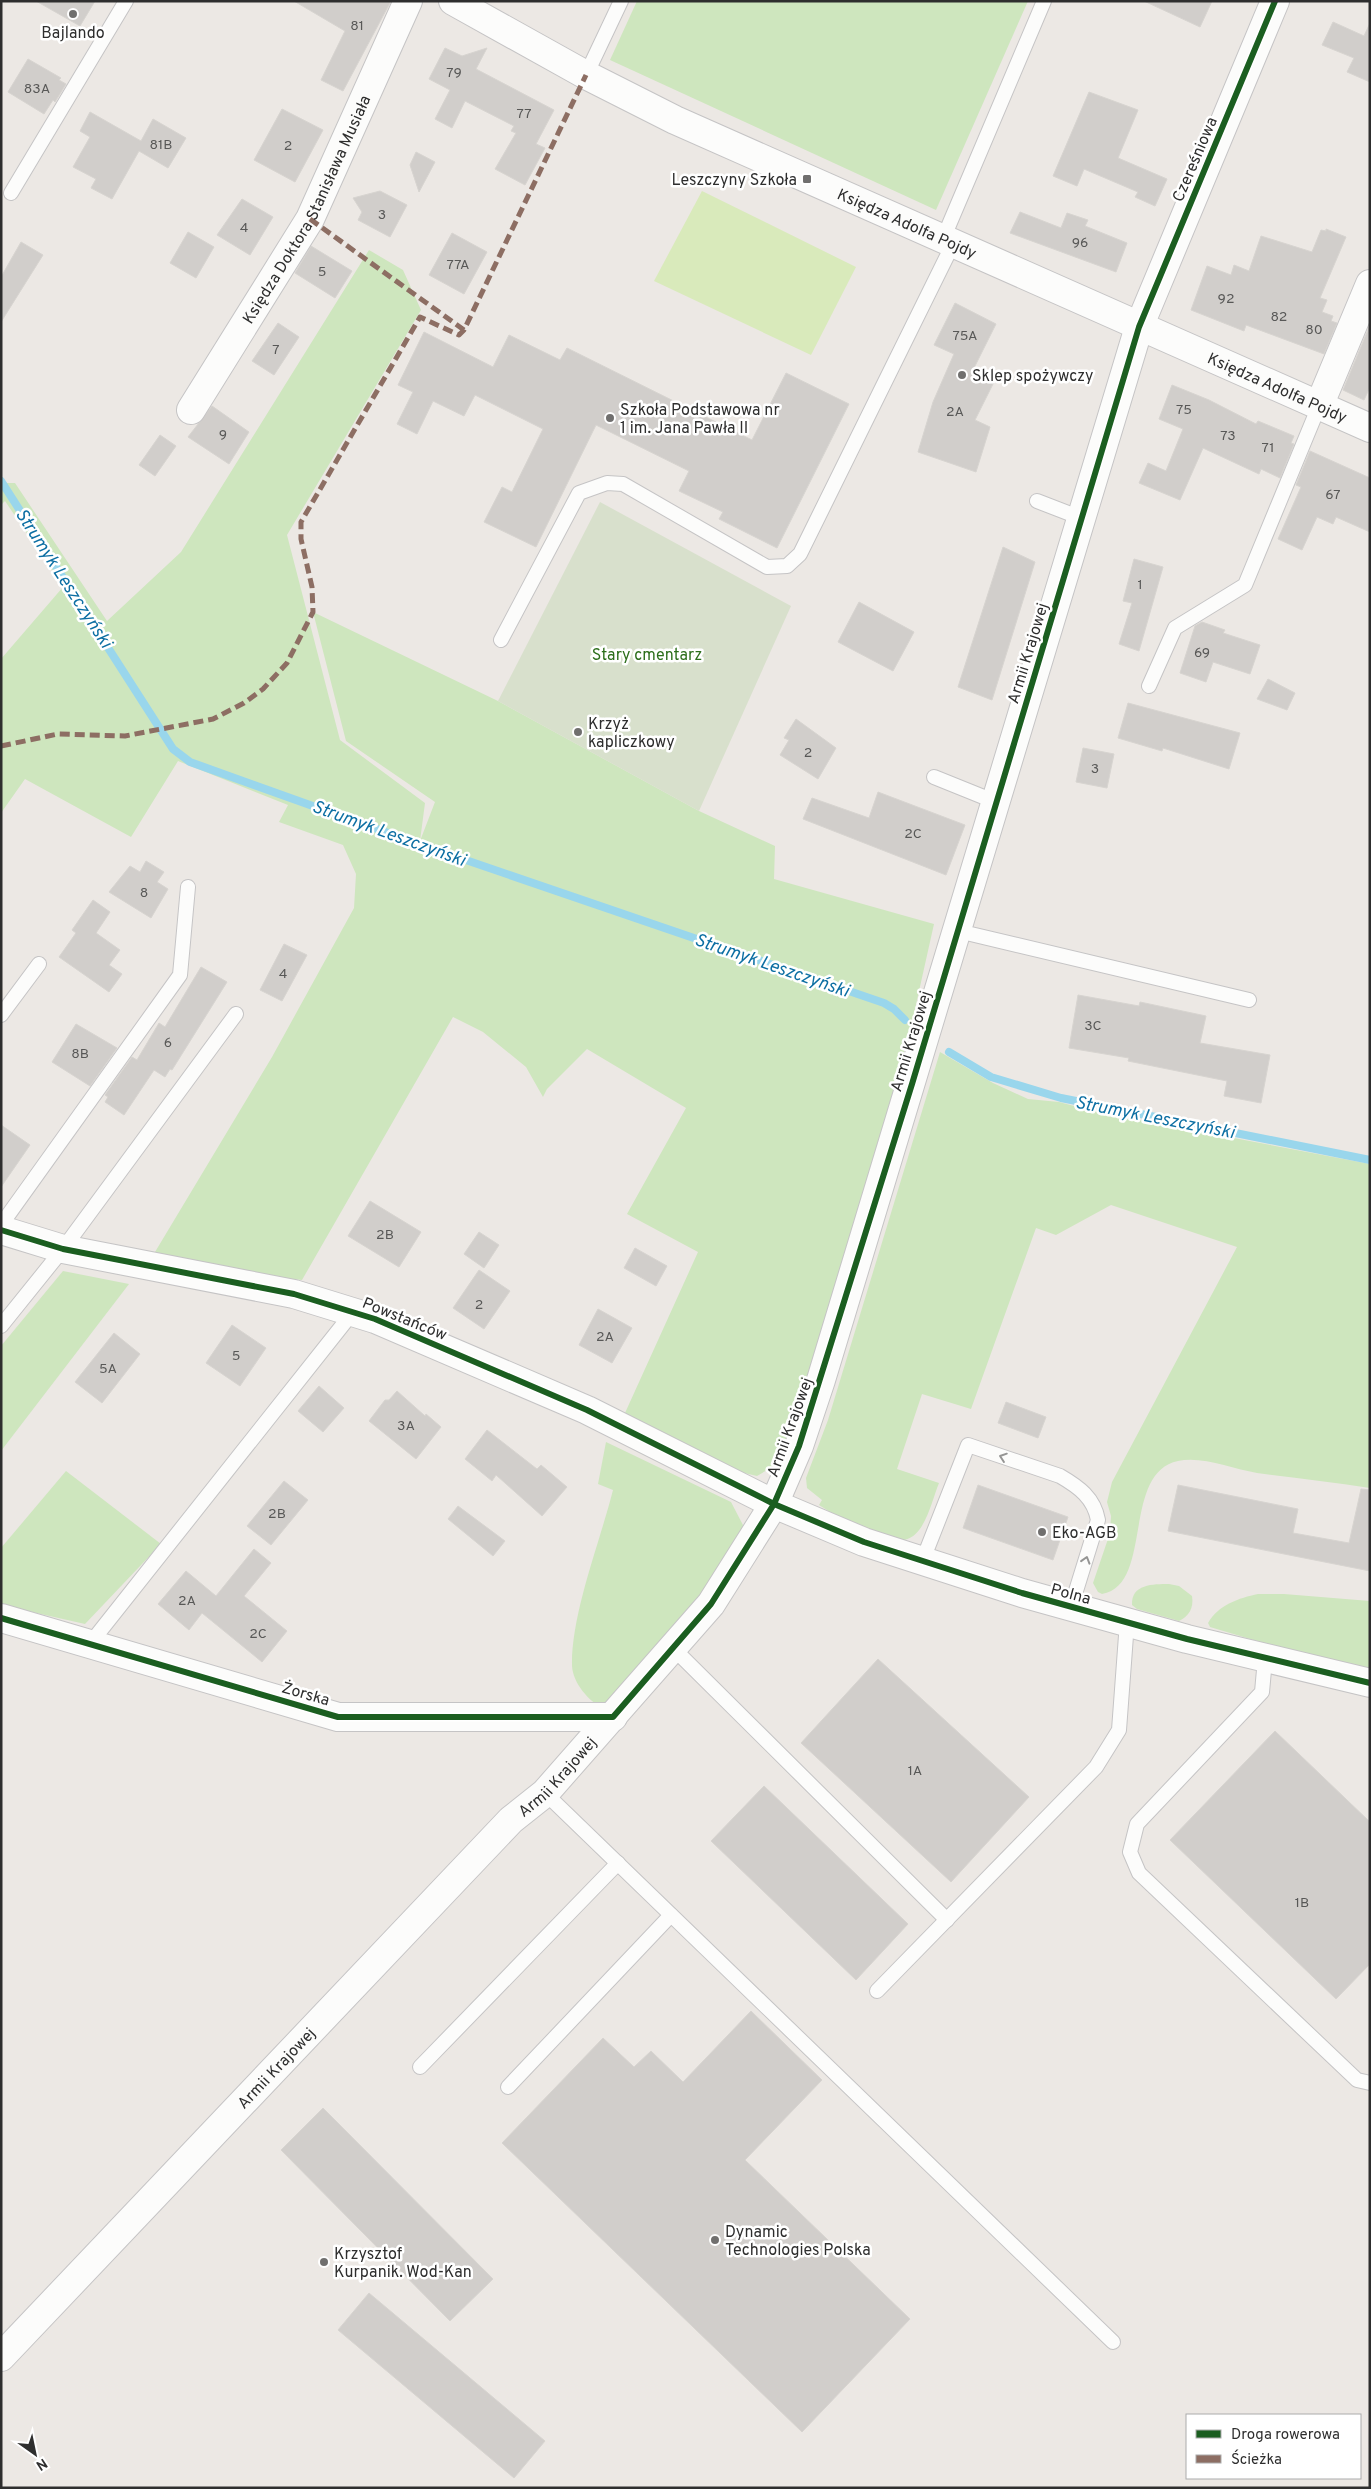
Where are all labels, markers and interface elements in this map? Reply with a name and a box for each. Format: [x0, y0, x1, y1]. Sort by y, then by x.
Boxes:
marker: Bajlando [67, 8, 79, 20]
house number: 81 [350, 18, 364, 35]
place label: Bajlando [41, 24, 105, 44]
house number: 79 [446, 65, 462, 82]
house number: 83A [24, 81, 50, 98]
street label: Księdza Doktora Stanisława Musiała [239, 93, 376, 328]
house number: 77 [516, 106, 532, 123]
street label: Czereśniowa [1169, 114, 1223, 205]
house number: 81B [150, 137, 172, 154]
house number: 2 [284, 138, 292, 155]
place label: Leszczyny Szkoła [672, 171, 797, 191]
marker: Leszczyny Szkoła [801, 173, 813, 185]
street label: Księdza Adolfa Pojdy [834, 185, 979, 264]
house number: 3 [378, 207, 386, 224]
house number: 4 [240, 220, 248, 237]
house number: 96 [1072, 235, 1088, 252]
house number: 77A [446, 257, 470, 274]
house number: 5 [318, 264, 326, 281]
house number: 92 [1218, 291, 1234, 308]
house number: 82 [1271, 309, 1287, 326]
house number: 80 [1305, 322, 1323, 339]
house number: 75A [952, 328, 978, 345]
house number: 7 [272, 342, 280, 359]
street label: Księdza Adolfa Pojdy [1204, 349, 1350, 428]
place label: Sklep spożywczy [972, 367, 1093, 387]
marker: Sklep spożywczy [956, 369, 968, 381]
place label: Szkoła Podstawowa nr 1 im. Jana Pawła II [620, 401, 780, 439]
house number: 75 [1176, 402, 1192, 419]
house number: 2A [946, 404, 964, 421]
marker: Szkoła Podstawowa nr 1 im. Jana Pawła II [604, 412, 616, 424]
house number: 9 [219, 427, 227, 444]
house number: 73 [1220, 428, 1236, 445]
house number: 71 [1262, 440, 1274, 457]
house number: 67 [1325, 487, 1341, 504]
water label: Strumyk Leszczyński [9, 505, 117, 654]
house number: 1 [1137, 577, 1143, 594]
street label: Armii Krajowej [1004, 601, 1054, 707]
house number: 69 [1194, 645, 1210, 662]
park label: Stary cmentarz [592, 646, 702, 666]
place label: Krzyż kapliczkowy [588, 715, 675, 753]
marker: Krzyż kapliczkowy [572, 726, 584, 738]
house number: 2 [804, 745, 812, 762]
house number: 3 [1091, 761, 1099, 778]
water label: Strumyk Leszczyński [309, 796, 470, 873]
house number: 2C [904, 826, 922, 843]
house number: 8 [140, 885, 148, 902]
water label: Strumyk Leszczyński [691, 929, 853, 1004]
house number: 4 [279, 966, 287, 983]
street label: Armii Krajowej [887, 989, 937, 1095]
house number: 3C [1084, 1018, 1102, 1035]
house number: 6 [164, 1035, 172, 1052]
house number: 8B [71, 1046, 89, 1063]
water label: Strumyk Leszczyński [1073, 1092, 1238, 1146]
house number: 2B [376, 1227, 394, 1244]
street label: Powstańców [359, 1294, 450, 1346]
house number: 2 [475, 1297, 483, 1314]
house number: 2A [596, 1329, 614, 1346]
house number: 5 [232, 1348, 240, 1365]
house number: 5A [99, 1361, 117, 1378]
street label: Armii Krajowej [764, 1375, 818, 1480]
house number: 3A [397, 1418, 415, 1435]
one-way arrow [1000, 1453, 1008, 1463]
house number: 2B [268, 1506, 286, 1523]
place label: Eko-AGB [1052, 1524, 1116, 1544]
marker: Eko-AGB [1036, 1526, 1048, 1538]
one-way arrow [1080, 1557, 1090, 1565]
street label: Polna [1048, 1580, 1093, 1610]
house number: 2A [178, 1593, 196, 1610]
house number: 2C [249, 1626, 267, 1643]
street label: Żorska [279, 1678, 332, 1711]
street label: Armii Krajowej [515, 1733, 602, 1823]
house number: 1A [908, 1763, 922, 1780]
house number: 1B [1295, 1895, 1309, 1912]
street label: Armii Krajowej [234, 2024, 321, 2114]
place label: Dynamic Technologies Polska [725, 2223, 871, 2261]
marker: Dynamic Technologies Polska [709, 2234, 721, 2246]
place label: Krzysztof Kurpanik. Wod-Kan [334, 2245, 472, 2283]
marker: Krzysztof Kurpanik. Wod-Kan [318, 2256, 330, 2268]
legend [1186, 2414, 1361, 2479]
text: Droga rowerowa [1231, 2426, 1340, 2445]
north arrow [10, 2429, 60, 2479]
text: Ścieżka [1231, 2449, 1282, 2470]
text: N [32, 2454, 50, 2474]

